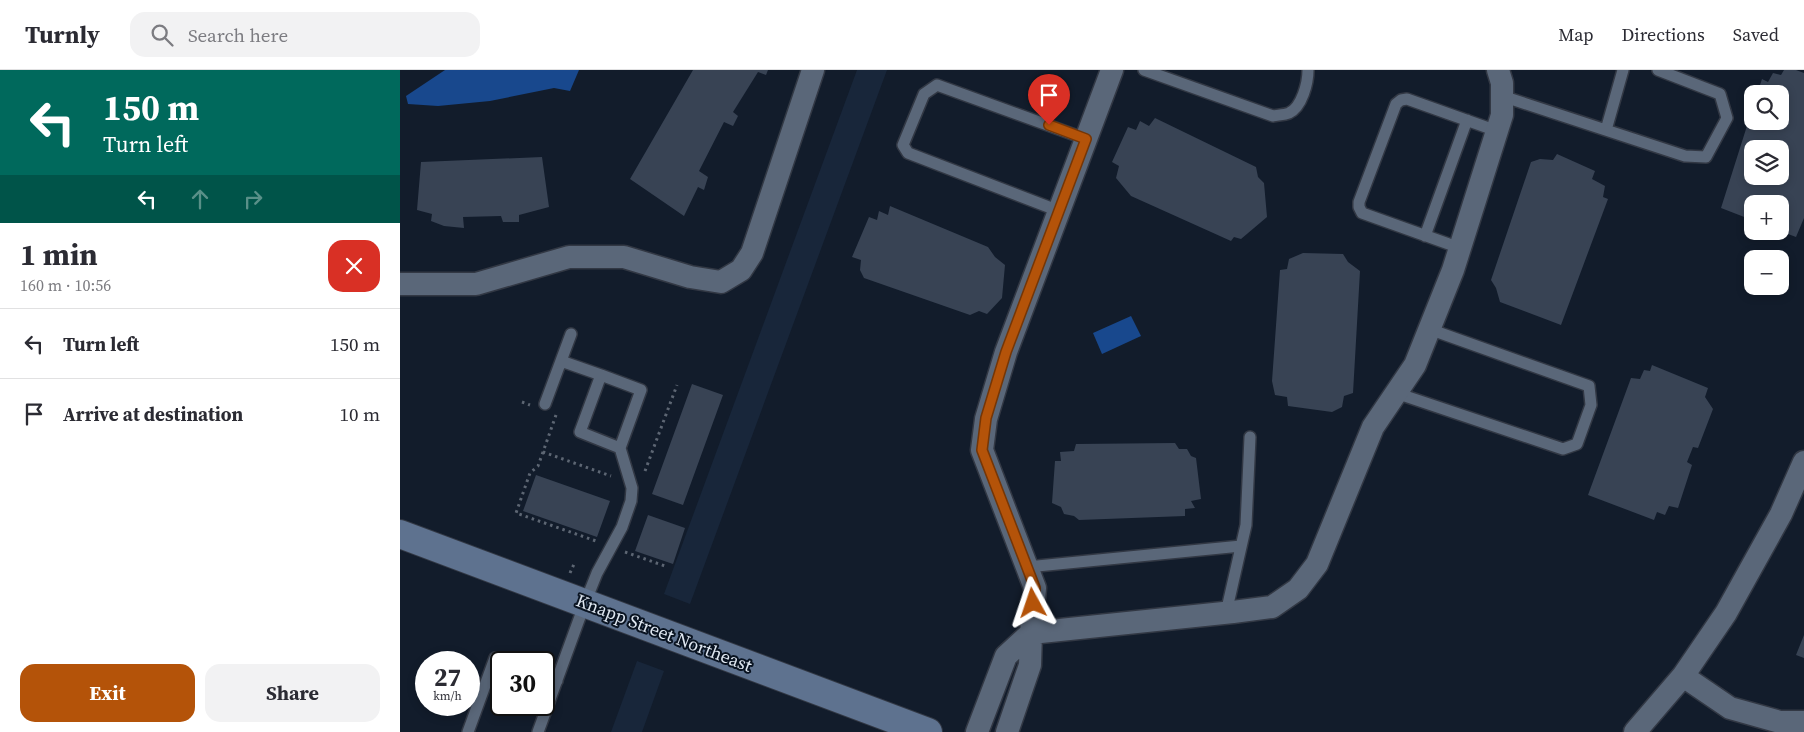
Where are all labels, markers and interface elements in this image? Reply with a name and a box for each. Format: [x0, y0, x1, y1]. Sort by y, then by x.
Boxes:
search box [130, 12, 480, 57]
text: Turnly [25, 18, 100, 51]
icon: search [148, 21, 176, 49]
text: Search here [188, 22, 288, 48]
text: Map [1558, 22, 1594, 47]
text: Directions [1622, 22, 1705, 47]
text: Saved [1733, 22, 1779, 47]
pin [1028, 74, 1070, 125]
icon: arrive [1035, 81, 1063, 109]
text: 150 m [103, 84, 199, 132]
map controls [1744, 85, 1789, 295]
button: search [1744, 85, 1789, 130]
icon: left [20, 90, 85, 155]
text: Turn left [103, 129, 188, 159]
button: layers [1744, 140, 1789, 185]
icon: left [133, 185, 161, 213]
icon: ahead [186, 185, 214, 213]
icon: right [239, 185, 267, 213]
button: + [1744, 195, 1789, 240]
text: 1 min [20, 234, 98, 275]
button: close [328, 240, 380, 292]
button: − [1744, 250, 1789, 295]
text: 160 m · 10:56 [20, 274, 111, 296]
icon: left [20, 330, 48, 358]
text: Turn left [63, 331, 139, 357]
text: 150 m [330, 331, 380, 357]
icon: arrive [20, 400, 48, 428]
text: Arrive at destination [63, 401, 243, 427]
text: 10 m [339, 401, 380, 427]
position arrow [1006, 576, 1058, 628]
street label: Knapp Street Northeast [573, 587, 756, 678]
speed limit sign: 30 [490, 651, 555, 716]
text: 27 [434, 660, 461, 694]
button: Exit [20, 664, 195, 722]
button: Share [205, 664, 380, 722]
text: km/h [433, 688, 462, 704]

